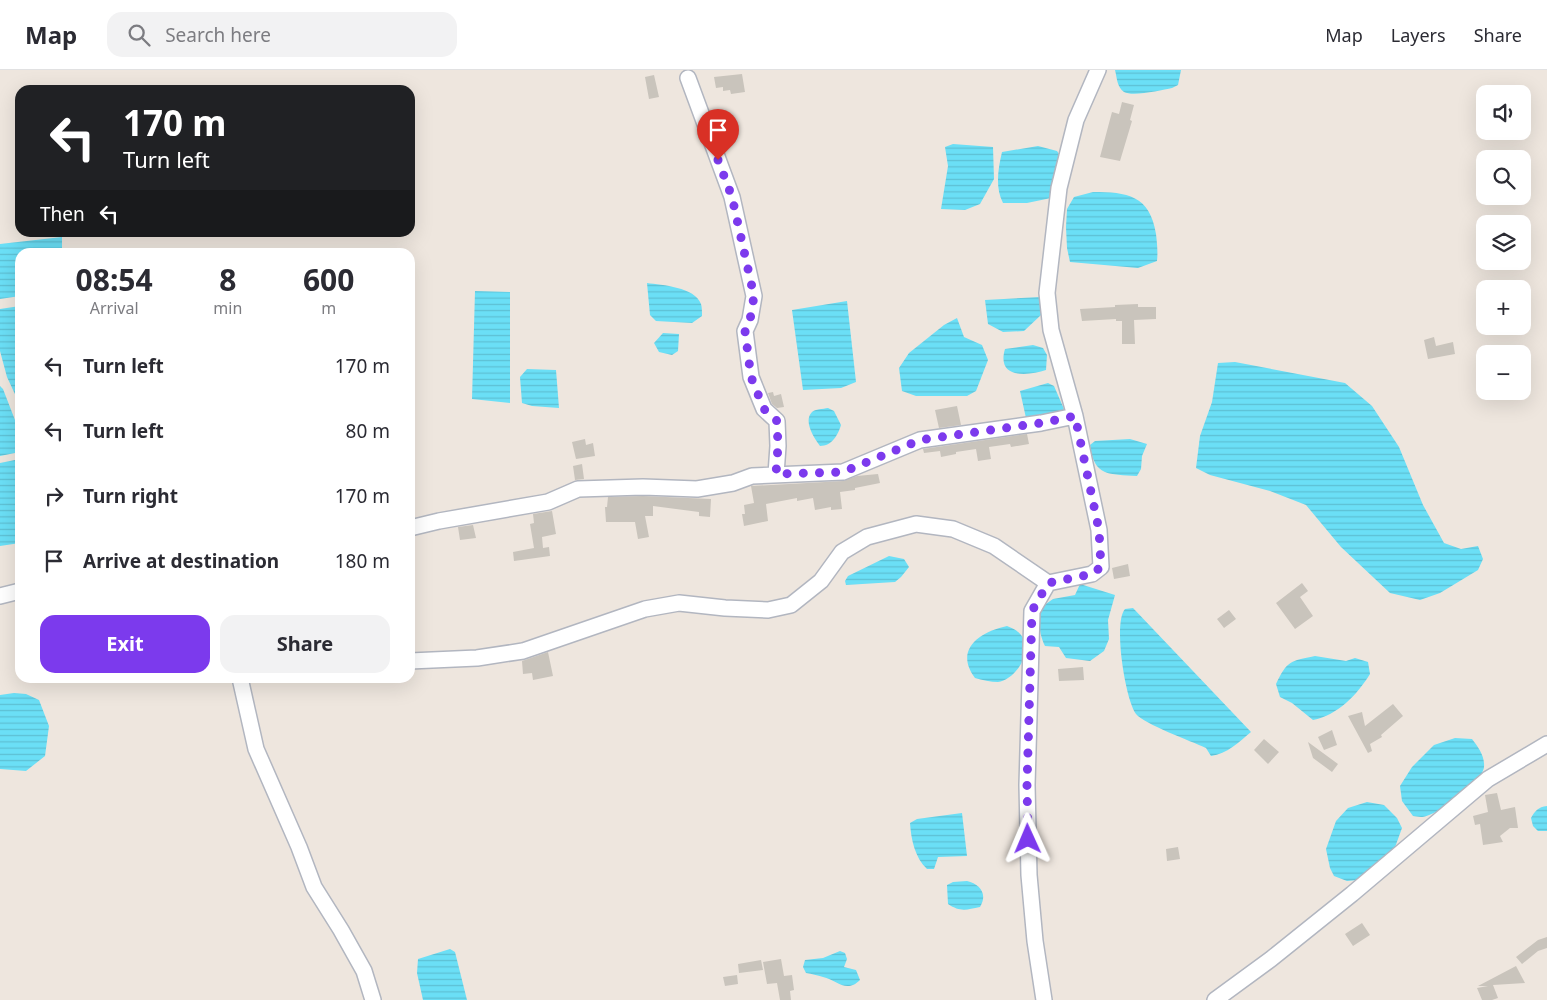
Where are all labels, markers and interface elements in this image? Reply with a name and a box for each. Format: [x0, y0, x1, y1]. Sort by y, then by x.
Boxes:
search box [107, 12, 457, 57]
text: Map [25, 18, 77, 51]
icon: search [125, 21, 153, 49]
text: Search here [165, 22, 271, 48]
text: Map [1325, 23, 1363, 47]
text: Layers [1391, 23, 1446, 47]
text: Share [1474, 23, 1522, 47]
map controls [1476, 85, 1531, 400]
button: sound [1476, 85, 1531, 140]
text: 170 m [123, 99, 226, 146]
icon: left [40, 105, 105, 170]
pin [697, 109, 739, 160]
icon: arrive [704, 116, 732, 144]
text: Turn left [123, 144, 210, 174]
button: search [1476, 150, 1531, 205]
icon: left [95, 200, 123, 228]
text: Then [40, 201, 85, 227]
button: layers [1476, 215, 1531, 270]
text: 08:54 [76, 259, 153, 300]
text: 8 [219, 259, 236, 300]
text: 600 [303, 259, 354, 300]
button: + [1476, 280, 1531, 335]
text: Arrival [90, 297, 139, 319]
text: min [213, 297, 242, 319]
text: m [321, 297, 336, 319]
button: − [1476, 345, 1531, 400]
icon: left [40, 352, 68, 380]
text: Turn left [83, 353, 164, 379]
text: 170 m [335, 353, 390, 379]
icon: left [40, 417, 68, 445]
text: Turn left [83, 418, 164, 444]
text: 80 m [346, 418, 390, 444]
icon: right [40, 482, 68, 510]
text: Turn right [83, 483, 178, 509]
text: 170 m [335, 483, 390, 509]
icon: arrive [40, 547, 68, 575]
text: Arrive at destination [83, 548, 279, 574]
text: 180 m [335, 548, 390, 574]
button: Exit [40, 615, 210, 673]
button: Share [220, 615, 390, 673]
position arrow [1001, 812, 1053, 864]

